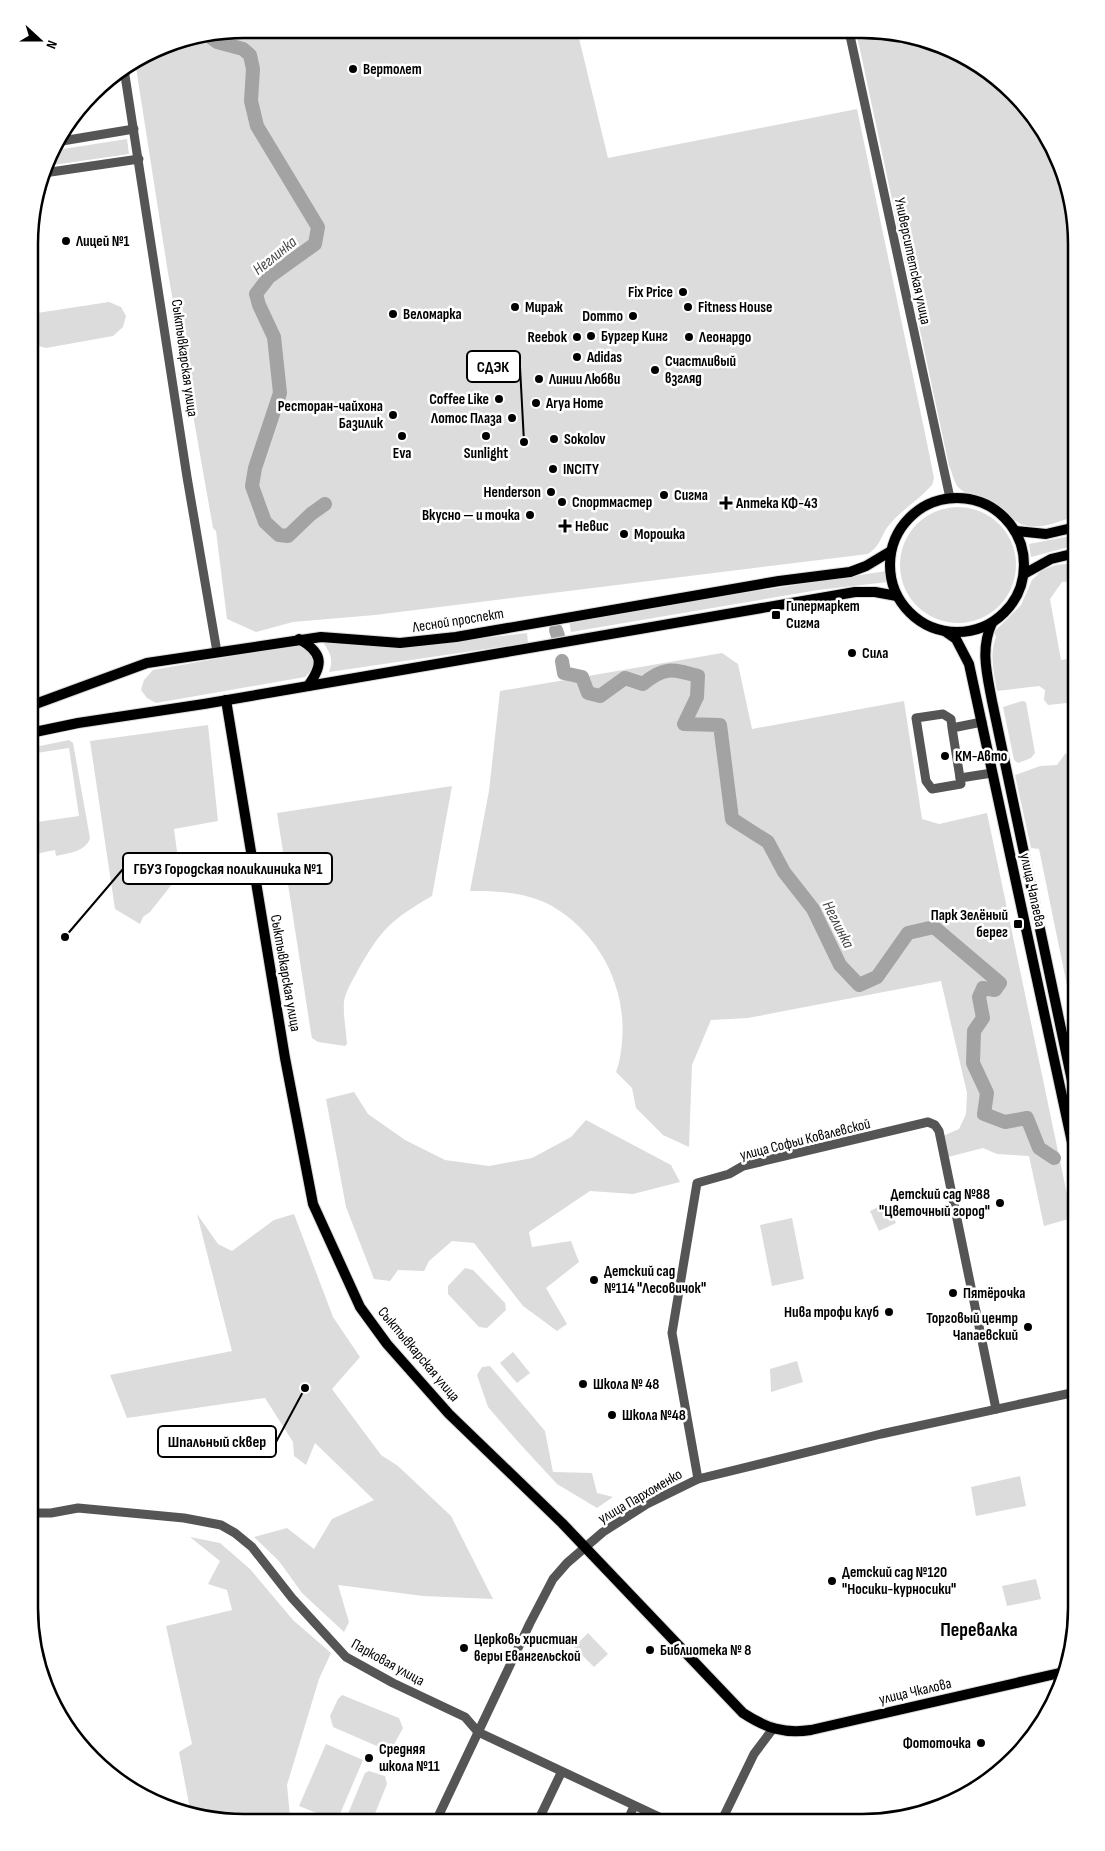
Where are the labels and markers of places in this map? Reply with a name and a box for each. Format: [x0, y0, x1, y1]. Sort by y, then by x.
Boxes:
place label: Вертолет [363, 60, 422, 79]
marker: Вертолет [347, 63, 359, 75]
place label: Лицей №1 [75, 232, 130, 251]
marker: Лицей №1 [60, 235, 72, 247]
place label: Fix Price [628, 283, 673, 302]
marker: Fix Price [677, 286, 689, 298]
place label: Мираж [525, 298, 564, 317]
place label: Fitness House [698, 298, 772, 317]
marker: Мираж [509, 301, 521, 313]
marker: Fitness House [682, 301, 694, 313]
place label: Веломарка [403, 305, 462, 324]
place label: Dommo [582, 307, 623, 326]
marker: Веломарка [387, 308, 399, 320]
marker: Dommo [627, 310, 639, 322]
place label: Бургер Кинг [601, 327, 668, 346]
place label: Reebok [528, 328, 568, 347]
place label: Леонардо [698, 328, 751, 347]
marker: Бургер Кинг [585, 330, 597, 342]
marker: Reebok [571, 331, 583, 343]
marker: Леонардо [683, 331, 695, 343]
place label: Adidas [586, 348, 622, 367]
callout: СДЭК [467, 351, 520, 382]
marker: Adidas [571, 351, 583, 363]
place label: Счастливый взгляд [665, 352, 736, 388]
marker: Счастливый взгляд [649, 364, 661, 376]
place label: Линии Любви [548, 370, 620, 389]
marker: Линии Любви [533, 373, 545, 385]
place label: Coffee Like [429, 390, 489, 409]
marker: Coffee Like [493, 393, 505, 405]
place label: Arya Home [545, 394, 604, 413]
place label: Ресторан-чайхона Базилик [278, 397, 384, 433]
marker: Arya Home [530, 397, 542, 409]
marker: Ресторан-чайхона Базилик [387, 409, 399, 421]
place label: Лотос Плаза [430, 409, 502, 428]
marker: Лотос Плаза [506, 412, 518, 424]
marker: Eva [396, 430, 408, 442]
marker: Sunlight [480, 430, 492, 442]
place label: Sokolov [564, 430, 606, 449]
marker: Sokolov [548, 433, 560, 445]
place label: Eva [393, 444, 411, 463]
place label: Sunlight [464, 444, 508, 463]
place label: INCITY [563, 460, 599, 479]
marker: INCITY [547, 463, 559, 475]
place label: Henderson [483, 483, 541, 502]
marker: Henderson [545, 486, 557, 498]
place label: Сигма [674, 486, 708, 505]
marker: Сигма [658, 489, 670, 501]
place label: Спортмастер [572, 493, 652, 512]
place label: Аптека КФ-43 [735, 494, 818, 513]
marker: Спортмастер [556, 496, 568, 508]
marker: Аптека КФ-43 [720, 497, 732, 509]
place label: Вкусно — и точка [422, 506, 520, 525]
marker: Вкусно — и точка [524, 509, 536, 521]
place label: Невис [575, 517, 609, 536]
marker: Невис [559, 520, 571, 532]
place label: Морошка [634, 525, 685, 544]
marker: Морошка [618, 528, 630, 540]
place label: Гипермаркет Сигма [786, 597, 860, 633]
marker: Гипермаркет Сигма [770, 609, 782, 621]
place label: Сила [862, 644, 888, 663]
marker: Сила [846, 647, 858, 659]
place label: КМ-Авто [955, 747, 1007, 766]
marker: КМ-Авто [939, 750, 951, 762]
callout: ГБУЗ Городская поликлиника №1 [123, 853, 332, 884]
place label: Парк Зелёный берег [931, 906, 1008, 942]
marker: Парк Зелёный берег [1012, 918, 1024, 930]
place label: Детский сад №88 "Цветочный город" [879, 1185, 990, 1221]
marker: Детский сад №88 "Цветочный город" [994, 1197, 1006, 1209]
place label: Детский сад №114 "Лесовичок" [604, 1262, 706, 1298]
marker: Детский сад №114 "Лесовичок" [588, 1274, 600, 1286]
place label: Пятёрочка [963, 1284, 1025, 1303]
marker: Пятёрочка [947, 1287, 959, 1299]
place label: Нива трофи клуб [784, 1303, 879, 1322]
marker: Нива трофи клуб [883, 1306, 895, 1318]
place label: Торговый центр Чапаевский [926, 1309, 1018, 1345]
marker: Торговый центр Чапаевский [1022, 1321, 1034, 1333]
place label: Школа № 48 [593, 1375, 659, 1394]
marker: Школа № 48 [577, 1378, 589, 1390]
place label: Школа №48 [622, 1406, 686, 1425]
marker: Школа №48 [606, 1409, 618, 1421]
callout: Шпальный сквер [158, 1426, 276, 1457]
place label: Детский сад №120 "Носики-курносики" [842, 1563, 956, 1599]
marker: Детский сад №120 "Носики-курносики" [826, 1575, 838, 1587]
place label: Церковь христиан веры Евангельской [474, 1630, 581, 1666]
place label: Библиотека № 8 [660, 1641, 751, 1660]
marker: Церковь христиан веры Евангельской [458, 1642, 470, 1654]
marker: Библиотека № 8 [644, 1644, 656, 1656]
place label: Фототочка [903, 1734, 971, 1753]
marker: Фототочка [975, 1737, 987, 1749]
place label: Средняя школа №11 [379, 1740, 440, 1776]
marker: Средняя школа №11 [363, 1752, 375, 1764]

